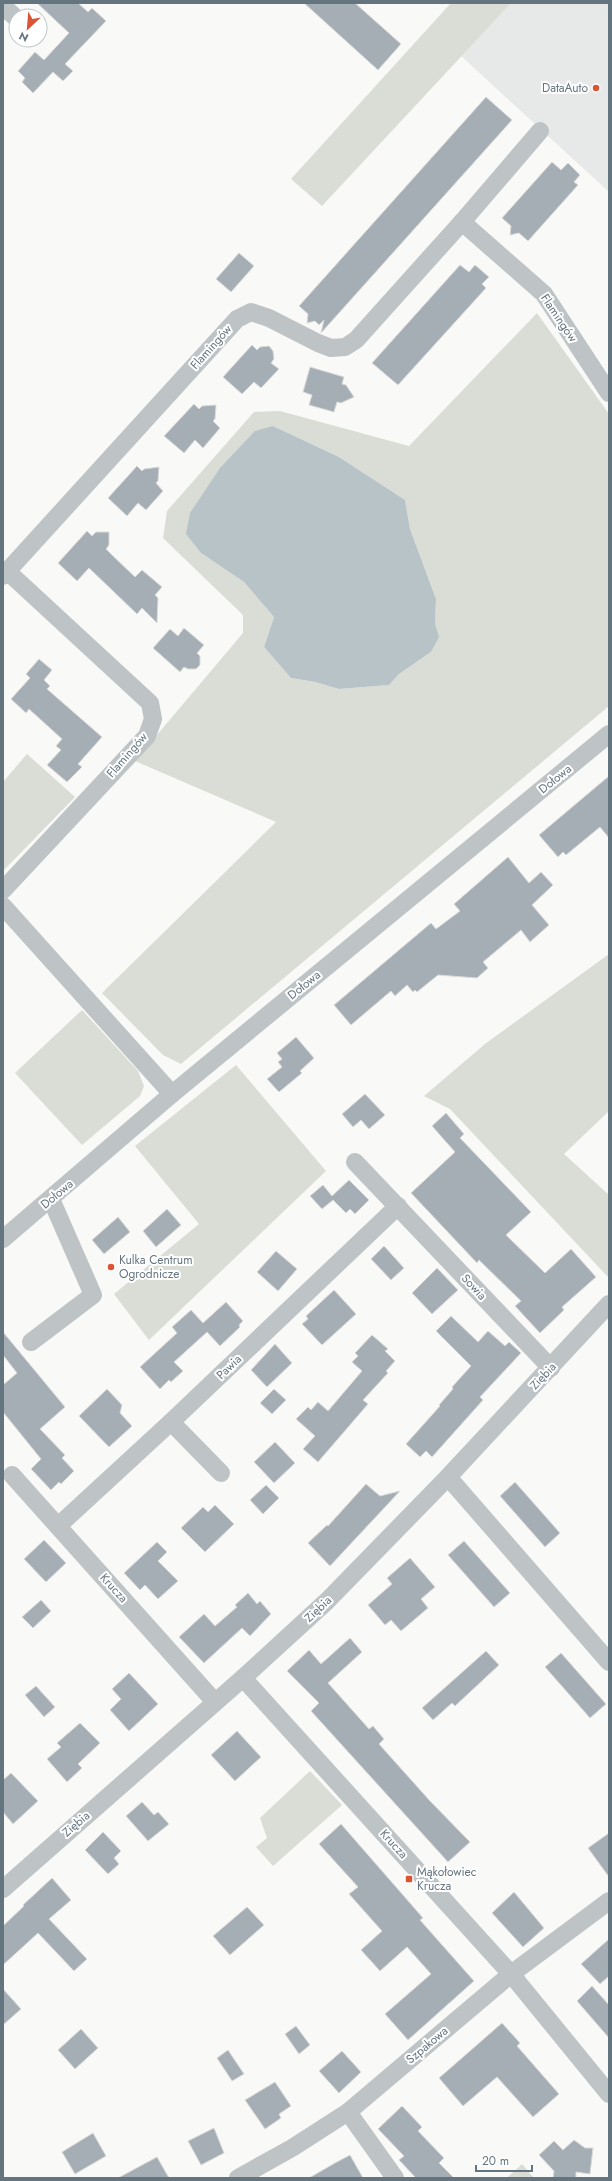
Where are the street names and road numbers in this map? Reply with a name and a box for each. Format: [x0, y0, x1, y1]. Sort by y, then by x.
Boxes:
street label: Flamingów [536, 290, 582, 346]
street label: Flamingów [186, 320, 237, 373]
street label: Flamingów [102, 728, 152, 782]
street label: Dołowa [535, 760, 576, 798]
street label: Dołowa [284, 966, 325, 1004]
street label: Dołowa [37, 1175, 77, 1213]
street label: Sowia [457, 1270, 491, 1304]
street label: Pawia [212, 1350, 246, 1384]
street label: Ziębia [526, 1358, 561, 1394]
street label: Krucza [96, 1569, 132, 1607]
street label: Ziębia [300, 1591, 336, 1626]
street label: Ziębia [58, 1807, 94, 1841]
street label: Krucza [376, 1825, 412, 1863]
street label: Szpakowa [402, 2022, 452, 2068]

